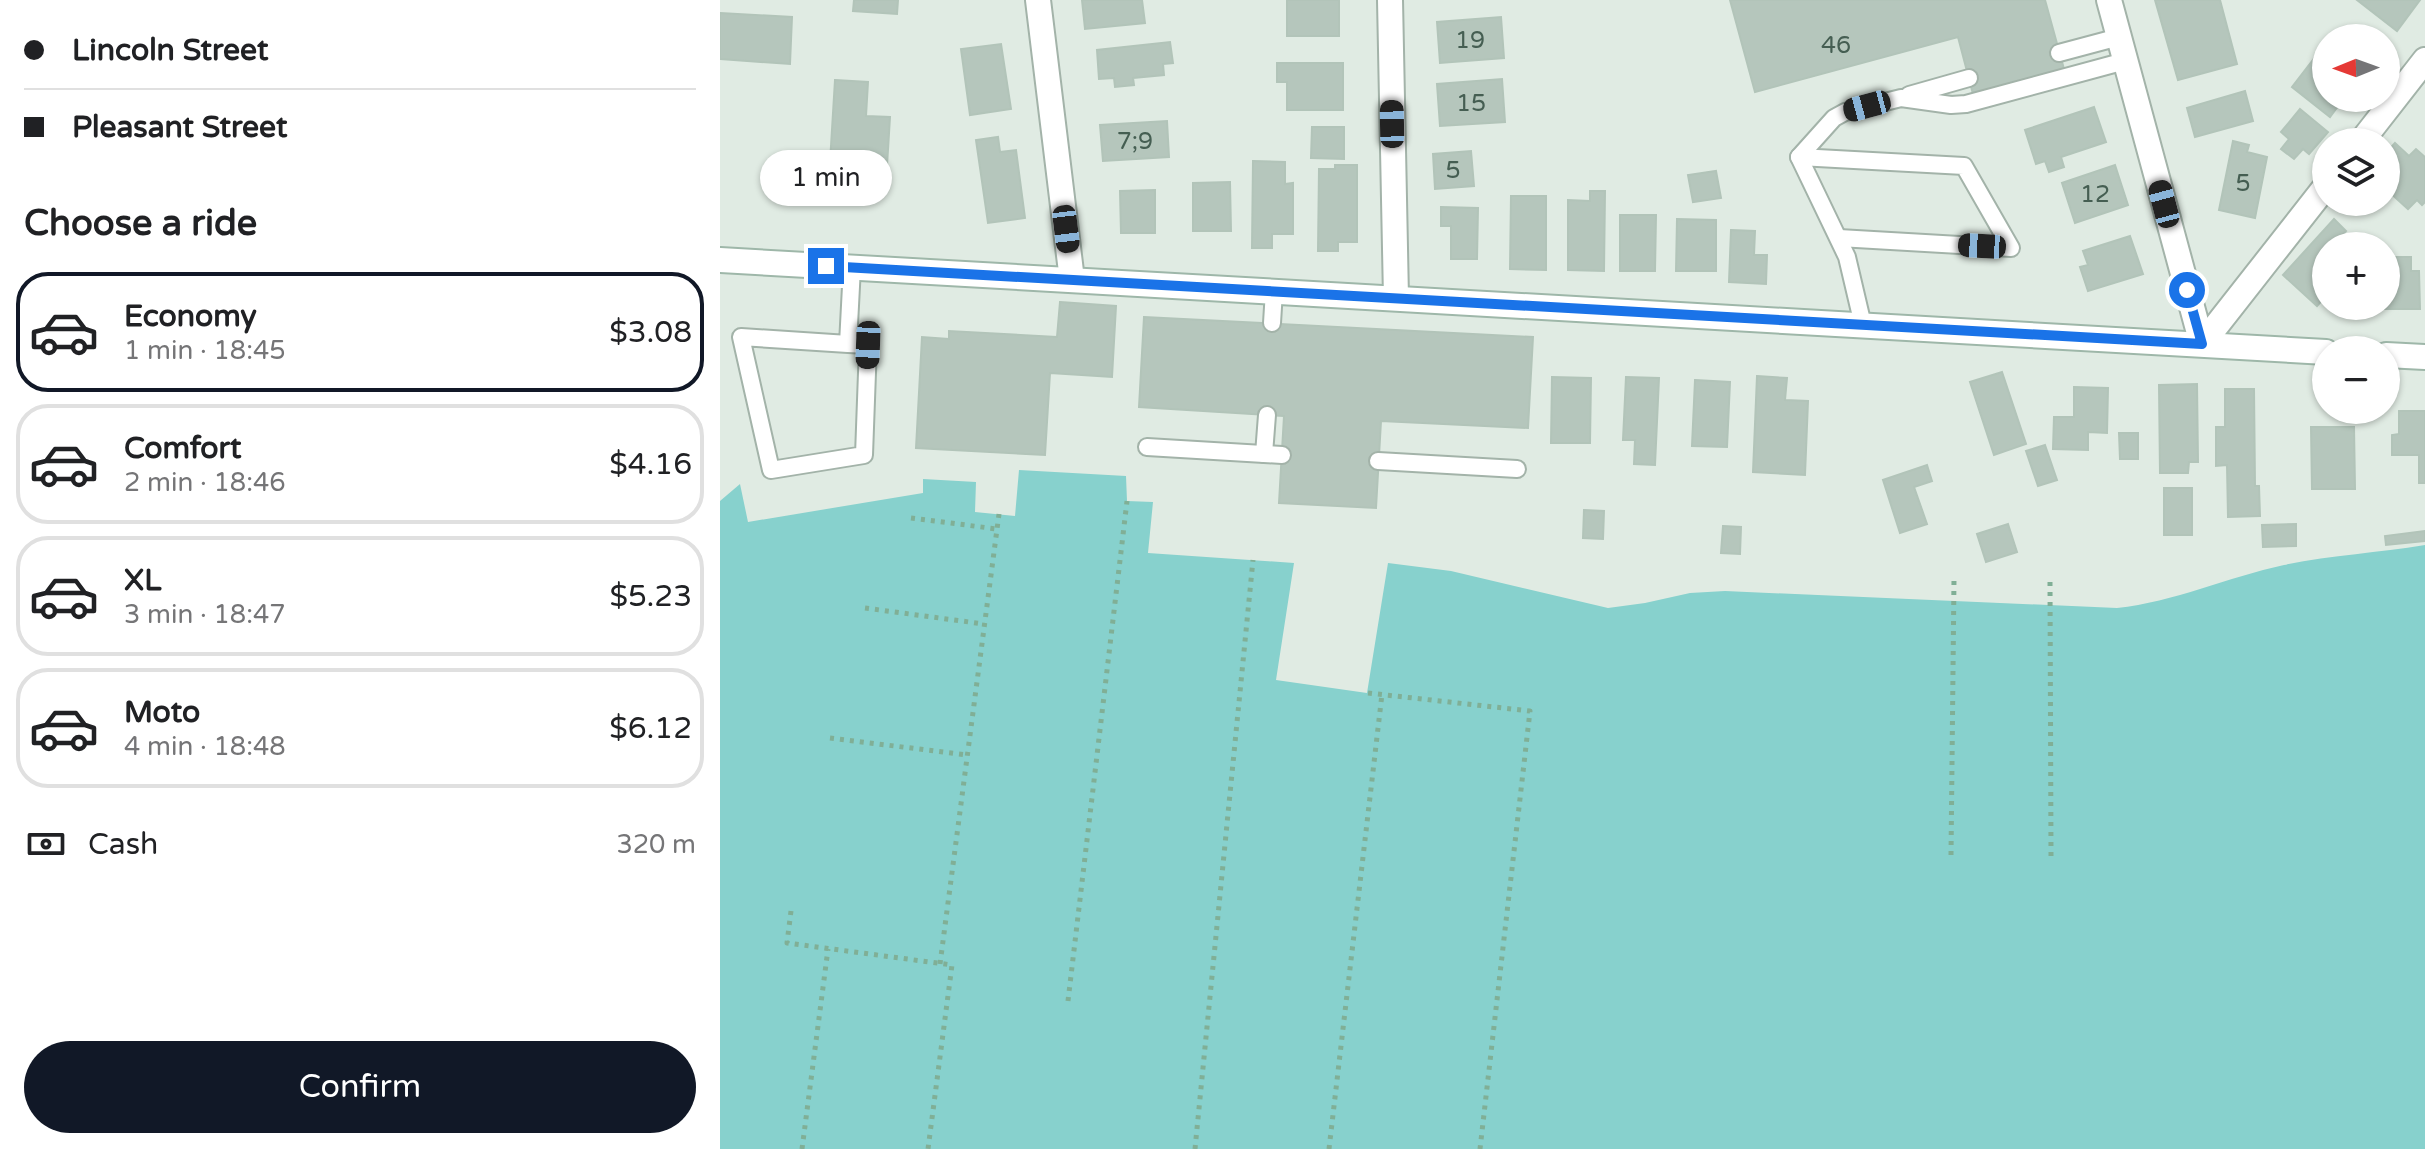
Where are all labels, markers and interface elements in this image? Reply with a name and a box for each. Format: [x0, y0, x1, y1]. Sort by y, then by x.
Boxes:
north arrow [2312, 24, 2400, 112]
map controls [2312, 24, 2400, 424]
house number: 19 [1455, 26, 1485, 55]
house number: 46 [1821, 31, 1851, 60]
text: Lincoln Street [72, 32, 268, 69]
car [1841, 88, 1893, 124]
house number: 15 [1456, 89, 1486, 118]
car [1380, 100, 1404, 148]
text: Pleasant Street [72, 109, 287, 146]
house number: 7;9 [1117, 127, 1153, 156]
button: layers [2312, 128, 2400, 216]
callout: 1 min [760, 150, 892, 206]
house number: 5 [1445, 156, 1461, 185]
text: 1 min [791, 162, 861, 193]
house number: 5 [2235, 169, 2251, 198]
car [2146, 178, 2182, 230]
house number: 12 [2080, 180, 2110, 209]
text: Choose a ride [24, 202, 257, 245]
car [1051, 204, 1081, 254]
button: + [2312, 232, 2400, 320]
car [1957, 233, 2007, 259]
route end [808, 248, 844, 284]
route start [2169, 272, 2205, 308]
icon: car [28, 296, 100, 368]
text: Economy [124, 298, 257, 335]
text: $3.08 [609, 314, 692, 351]
car [855, 321, 881, 369]
text: 1 min · 18:45 [124, 335, 286, 366]
button: − [2312, 336, 2400, 424]
icon: car [28, 428, 100, 500]
text: Comfort [124, 430, 242, 467]
text: $4.16 [609, 446, 692, 483]
text: 2 min · 18:46 [124, 467, 286, 498]
icon: car [28, 560, 100, 632]
text: XL [124, 562, 161, 599]
text: $5.23 [610, 578, 692, 615]
text: 3 min · 18:47 [124, 599, 286, 630]
icon: car [28, 692, 100, 764]
text: Moto [124, 694, 200, 731]
text: $6.12 [609, 710, 692, 747]
text: 4 min · 18:48 [124, 731, 286, 762]
icon: cash [24, 822, 68, 866]
text: Cash [88, 826, 158, 863]
text: 320 m [616, 829, 696, 860]
button: Confirm [24, 1041, 696, 1133]

